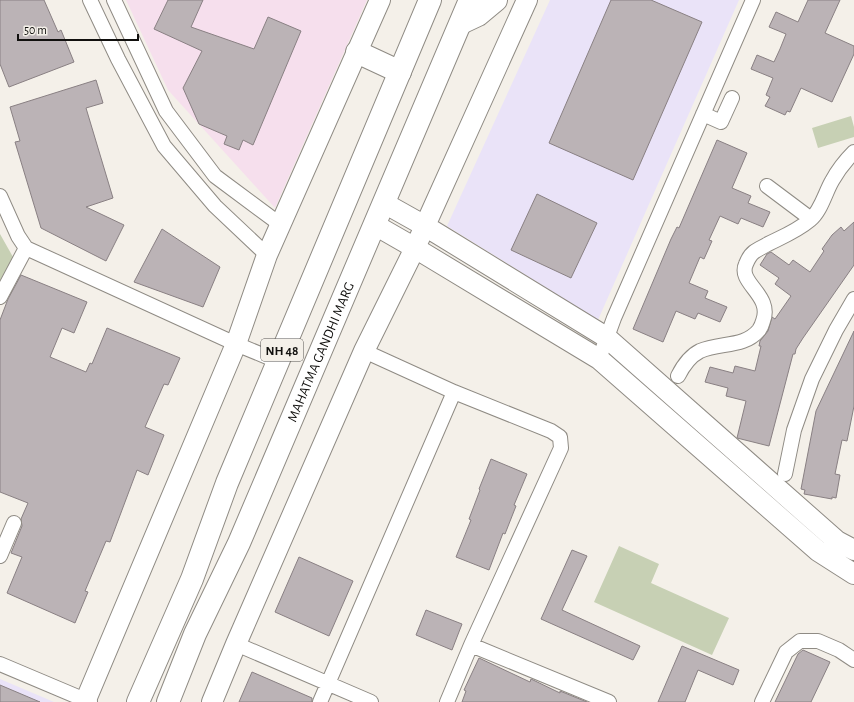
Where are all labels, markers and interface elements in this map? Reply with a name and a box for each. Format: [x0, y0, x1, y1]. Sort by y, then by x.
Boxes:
scale bar [18, 16, 138, 42]
text: 50 m [24, 24, 47, 36]
street label: MAHATMA GANDHI MARG [285, 280, 357, 424]
road number: NH 48 [261, 339, 303, 361]

